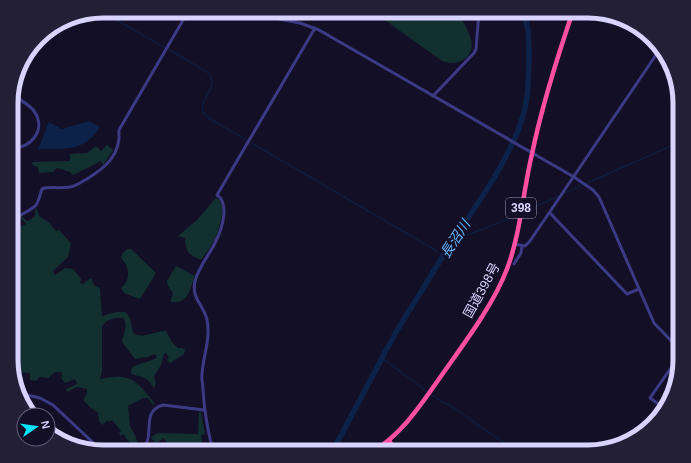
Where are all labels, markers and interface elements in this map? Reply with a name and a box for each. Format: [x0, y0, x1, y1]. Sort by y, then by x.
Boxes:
road number: 398 [506, 198, 536, 218]
water label: 長沼川 [437, 215, 474, 261]
street label: 国道398号 [460, 260, 503, 320]
north arrow [16, 407, 56, 447]
text: N [39, 420, 52, 430]

